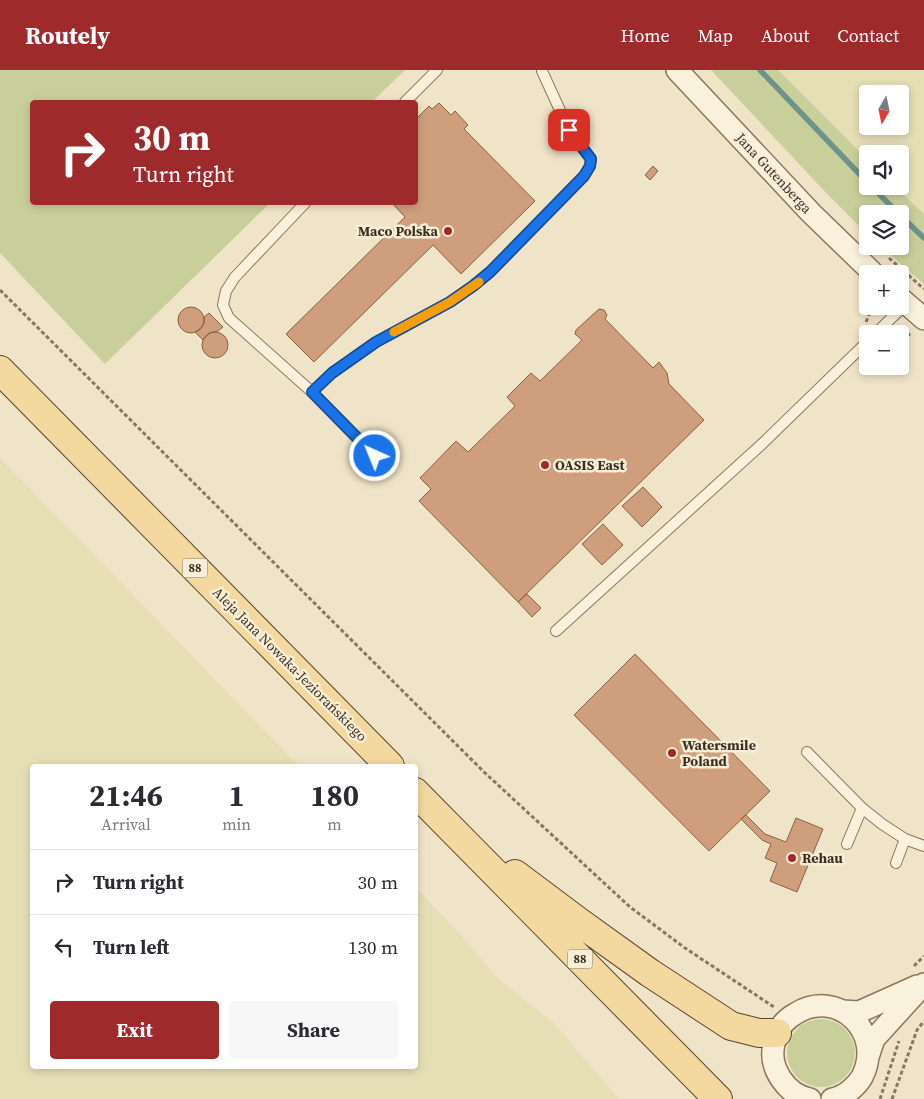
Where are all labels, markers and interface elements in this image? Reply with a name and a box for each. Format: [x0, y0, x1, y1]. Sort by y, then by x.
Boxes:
text: Routely [25, 19, 110, 52]
text: Home [621, 23, 670, 48]
text: Map [698, 23, 733, 48]
text: About [761, 23, 809, 48]
text: Contact [837, 23, 899, 48]
north arrow [859, 85, 909, 135]
map controls [859, 85, 909, 375]
pin [548, 109, 590, 151]
text: 30 m [133, 114, 210, 162]
icon: arrive [555, 116, 583, 144]
icon: right [50, 120, 115, 185]
street label: Jana Gutenberga [731, 127, 817, 218]
button: sound [859, 145, 909, 195]
text: Turn right [133, 159, 234, 189]
button: layers [859, 205, 909, 255]
place label: Maco Polska [358, 221, 439, 241]
marker: Maco Polska [442, 225, 454, 237]
button: + [859, 265, 909, 315]
button: − [859, 325, 909, 375]
position arrow [348, 429, 400, 481]
place label: OASIS East [555, 455, 625, 475]
marker: OASIS East [539, 459, 551, 471]
road number: 88 [182, 558, 208, 578]
street label: Aleja Jana Nowaka-Jeziorańskiego [208, 582, 372, 746]
place label: Watersmile Poland [682, 735, 756, 771]
marker: Watersmile Poland [666, 747, 678, 759]
text: 21:46 [89, 775, 163, 816]
text: 1 [228, 775, 245, 816]
text: 180 [310, 775, 359, 816]
text: Arrival [101, 813, 151, 835]
text: min [222, 813, 251, 835]
text: m [327, 813, 342, 835]
place label: Rehau [802, 848, 843, 868]
marker: Rehau [786, 852, 798, 864]
icon: right [50, 868, 78, 896]
text: Turn right [93, 869, 184, 895]
text: 30 m [357, 869, 398, 895]
icon: left [50, 933, 78, 961]
text: Turn left [93, 934, 169, 960]
text: 130 m [348, 934, 398, 960]
road number: 88 [568, 950, 592, 969]
button: Exit [50, 1001, 219, 1059]
button: Share [229, 1001, 398, 1059]

